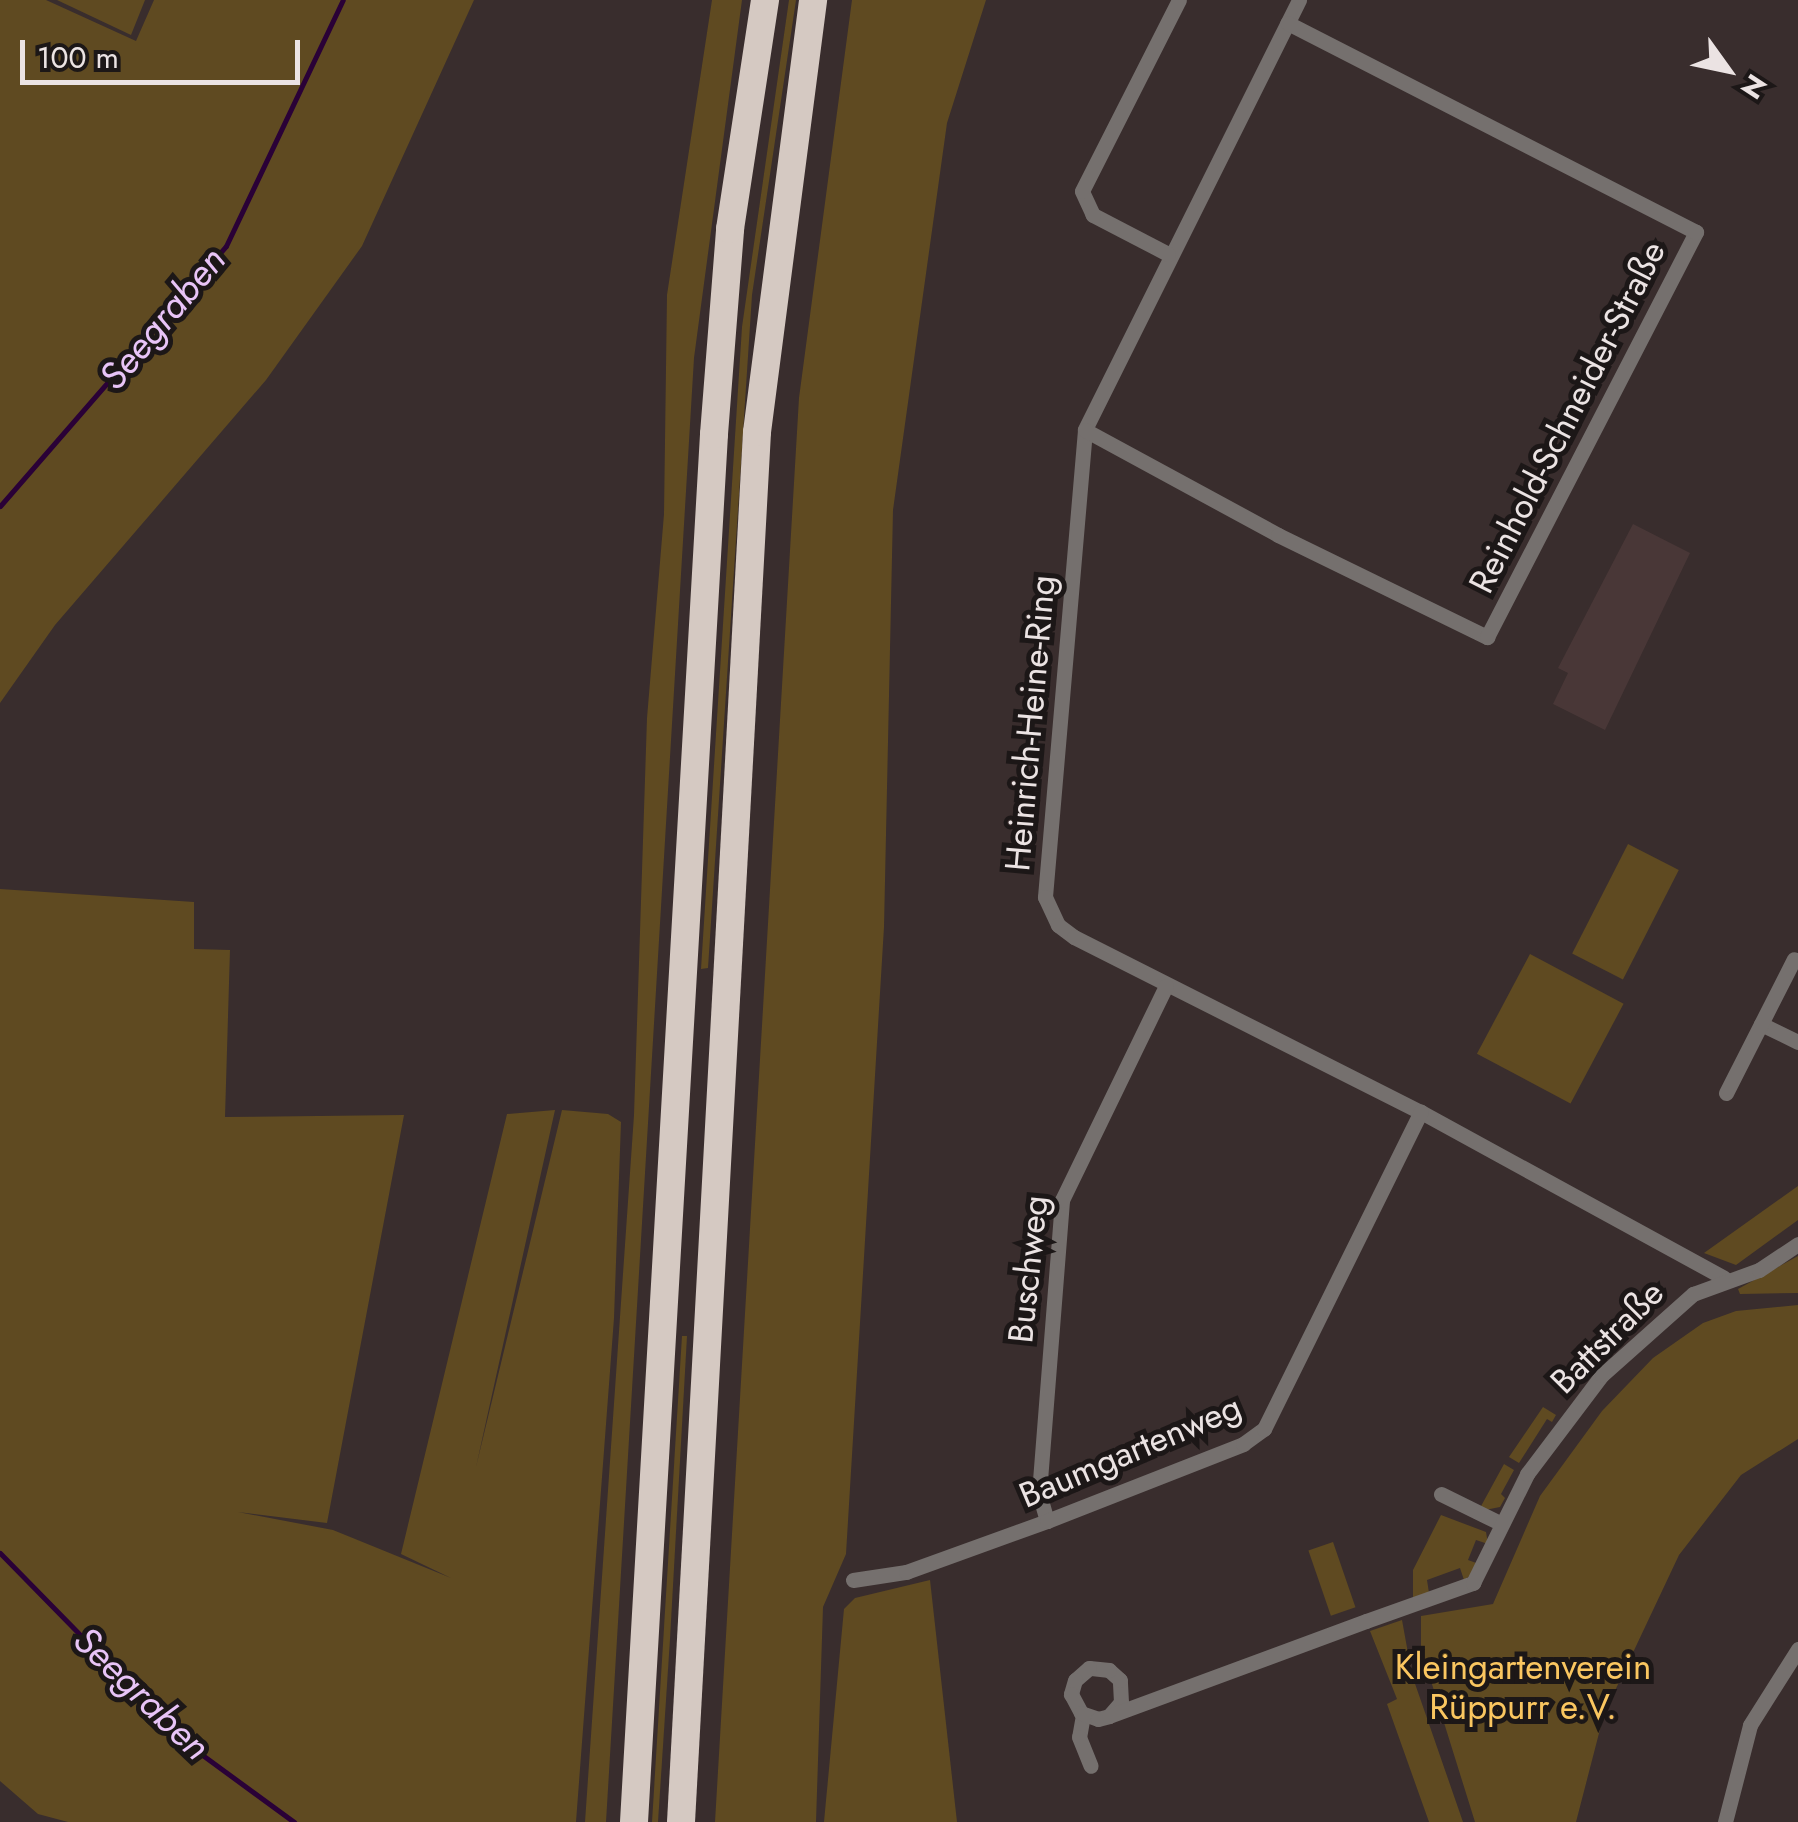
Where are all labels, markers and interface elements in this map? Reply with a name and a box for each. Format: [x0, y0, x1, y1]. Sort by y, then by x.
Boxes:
scale bar [25, 20, 305, 82]
north arrow [1678, 20, 1778, 120]
text: 100 m [37, 36, 119, 79]
text: N [1730, 66, 1777, 107]
street label: Reinhold-Schneider-Straße [1460, 234, 1674, 600]
water label: Seegraben [89, 237, 235, 399]
street label: Heinrich-Heine-Ring [996, 573, 1064, 873]
street label: Buschweg [999, 1193, 1057, 1345]
street label: Battstraße [1542, 1272, 1672, 1402]
street label: Baumgartenweg [1013, 1385, 1247, 1517]
water label: Seegraben [64, 1617, 220, 1769]
park label: Kleingartenverein Rüppurr e.V. [1395, 1646, 1651, 1728]

